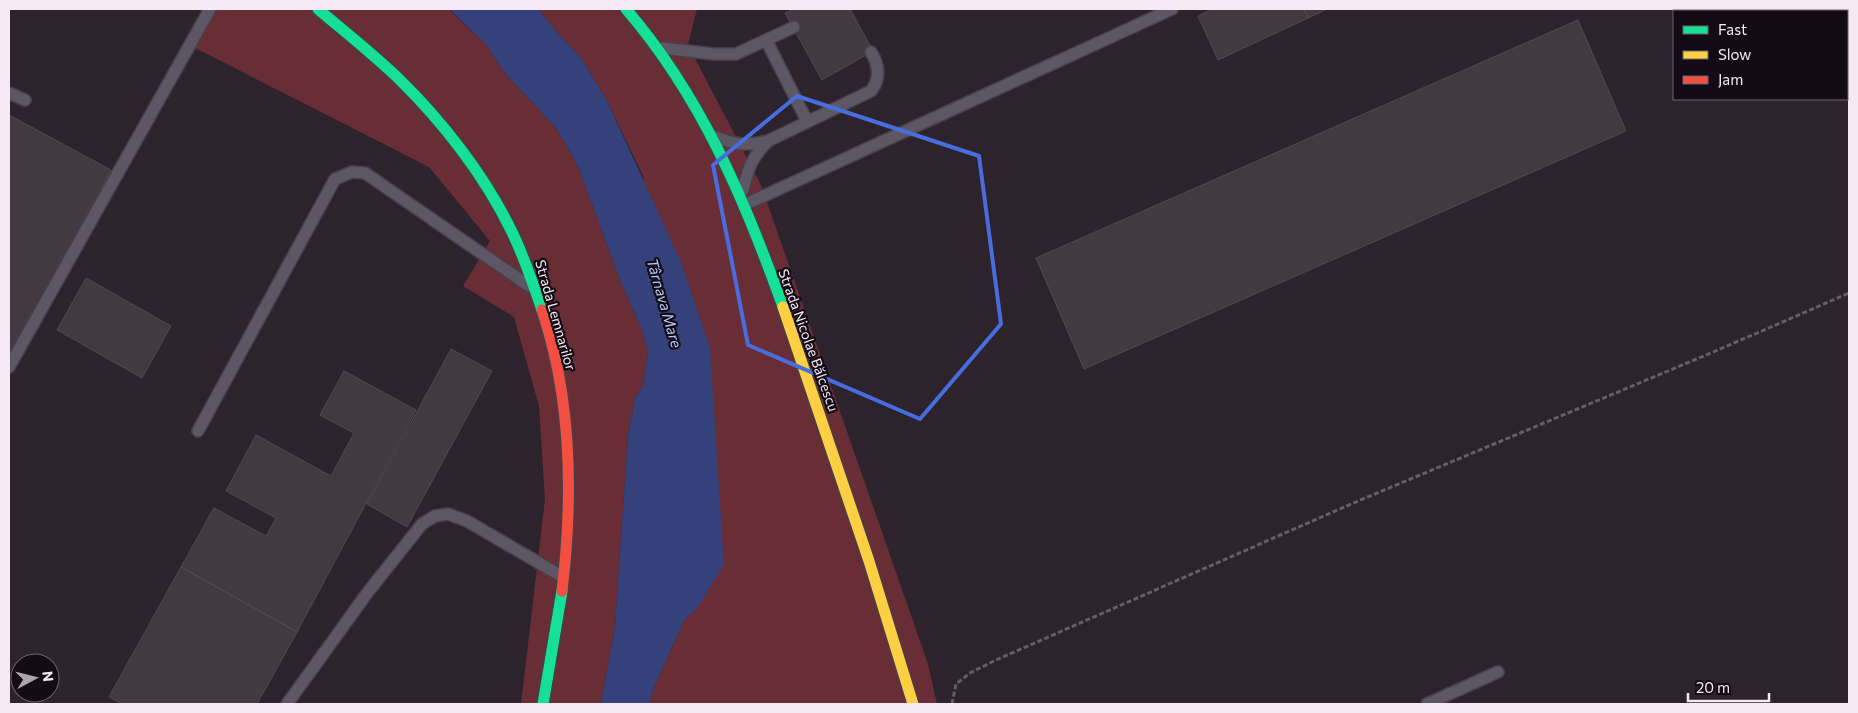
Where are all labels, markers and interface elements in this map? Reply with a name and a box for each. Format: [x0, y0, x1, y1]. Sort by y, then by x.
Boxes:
legend [1673, 10, 1848, 100]
text: Fast [1718, 20, 1747, 38]
text: Slow [1718, 45, 1751, 63]
text: Jam [1718, 70, 1743, 88]
water label: Târnava Mare [644, 256, 686, 350]
street label: Strada Lemnarilor [532, 258, 580, 373]
street label: Strada Nicolae Bălcescu [775, 266, 843, 414]
north arrow [10, 653, 60, 703]
text: N [39, 670, 57, 683]
scale bar [1688, 670, 1769, 702]
text: 20 m [1696, 678, 1730, 696]

